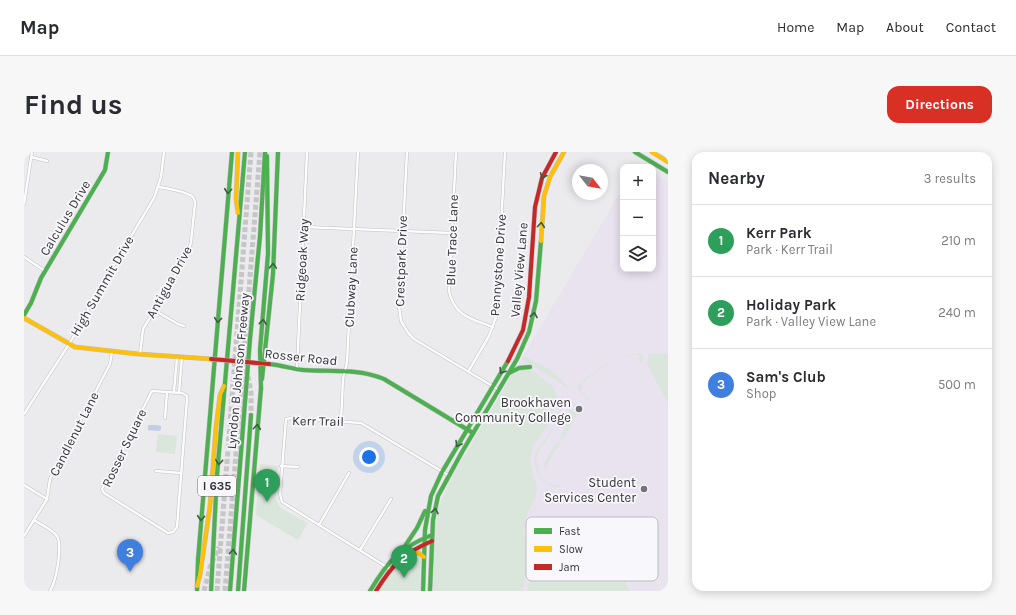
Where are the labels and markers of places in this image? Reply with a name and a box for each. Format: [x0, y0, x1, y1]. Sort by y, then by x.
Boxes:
place label: Brookhaven Community College [455, 395, 571, 425]
marker: Brookhaven Community College [574, 404, 584, 414]
pin: 1 [254, 469, 280, 502]
place label: Student Services Center [544, 475, 636, 505]
marker: Student Services Center [639, 484, 649, 494]
pin: 3 [117, 539, 143, 572]
pin: 2 [391, 545, 417, 578]

